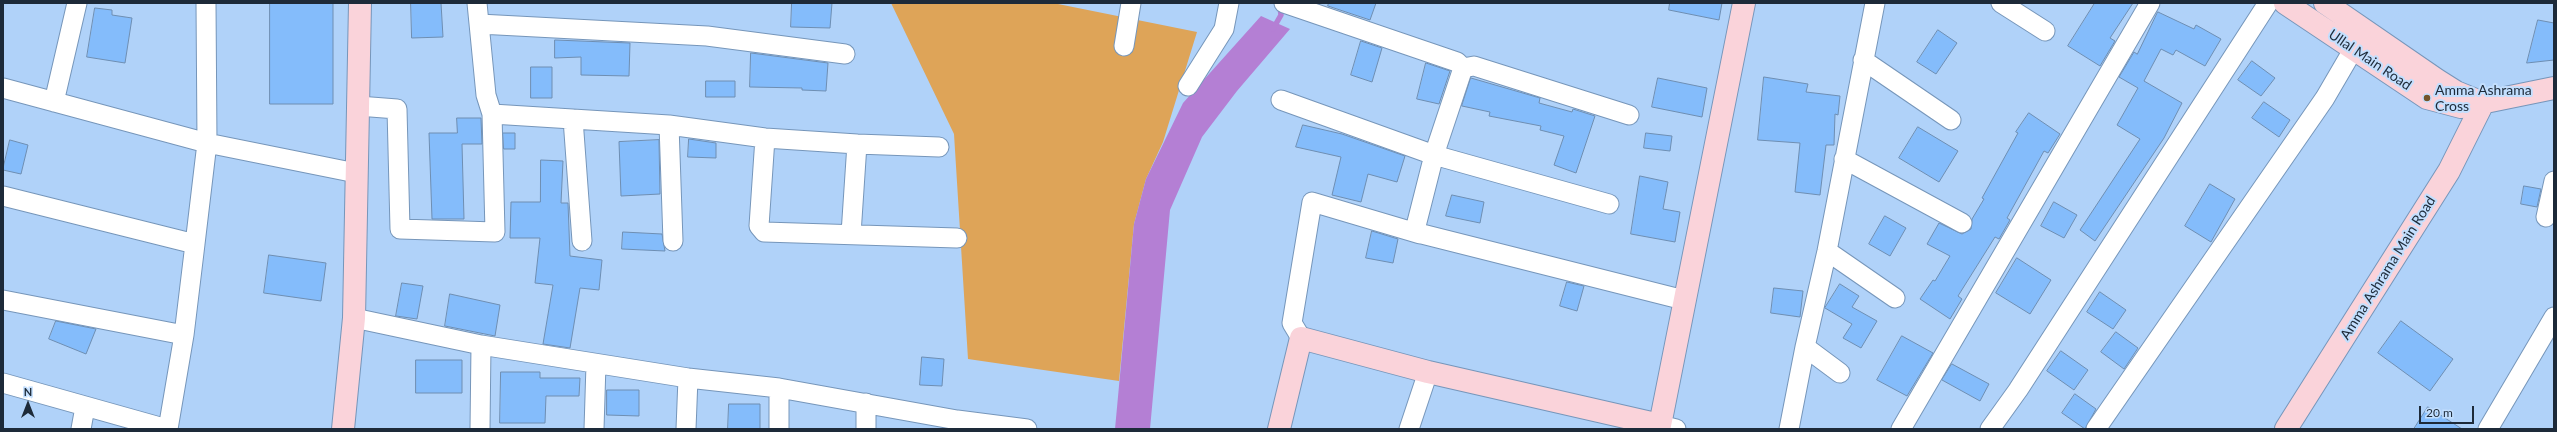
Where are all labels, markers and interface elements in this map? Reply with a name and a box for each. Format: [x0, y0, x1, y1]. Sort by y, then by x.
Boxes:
street label: Ullal Main Road [2325, 26, 2415, 94]
place label: Amma Ashrama Cross [2435, 82, 2532, 114]
marker: Amma Ashrama Cross [2422, 93, 2432, 103]
street label: Amma Ashrama Main Road [2337, 193, 2439, 343]
north arrow [8, 384, 48, 424]
text: N [24, 385, 32, 398]
scale bar [2421, 398, 2476, 424]
text: 20 m [2426, 405, 2453, 420]

